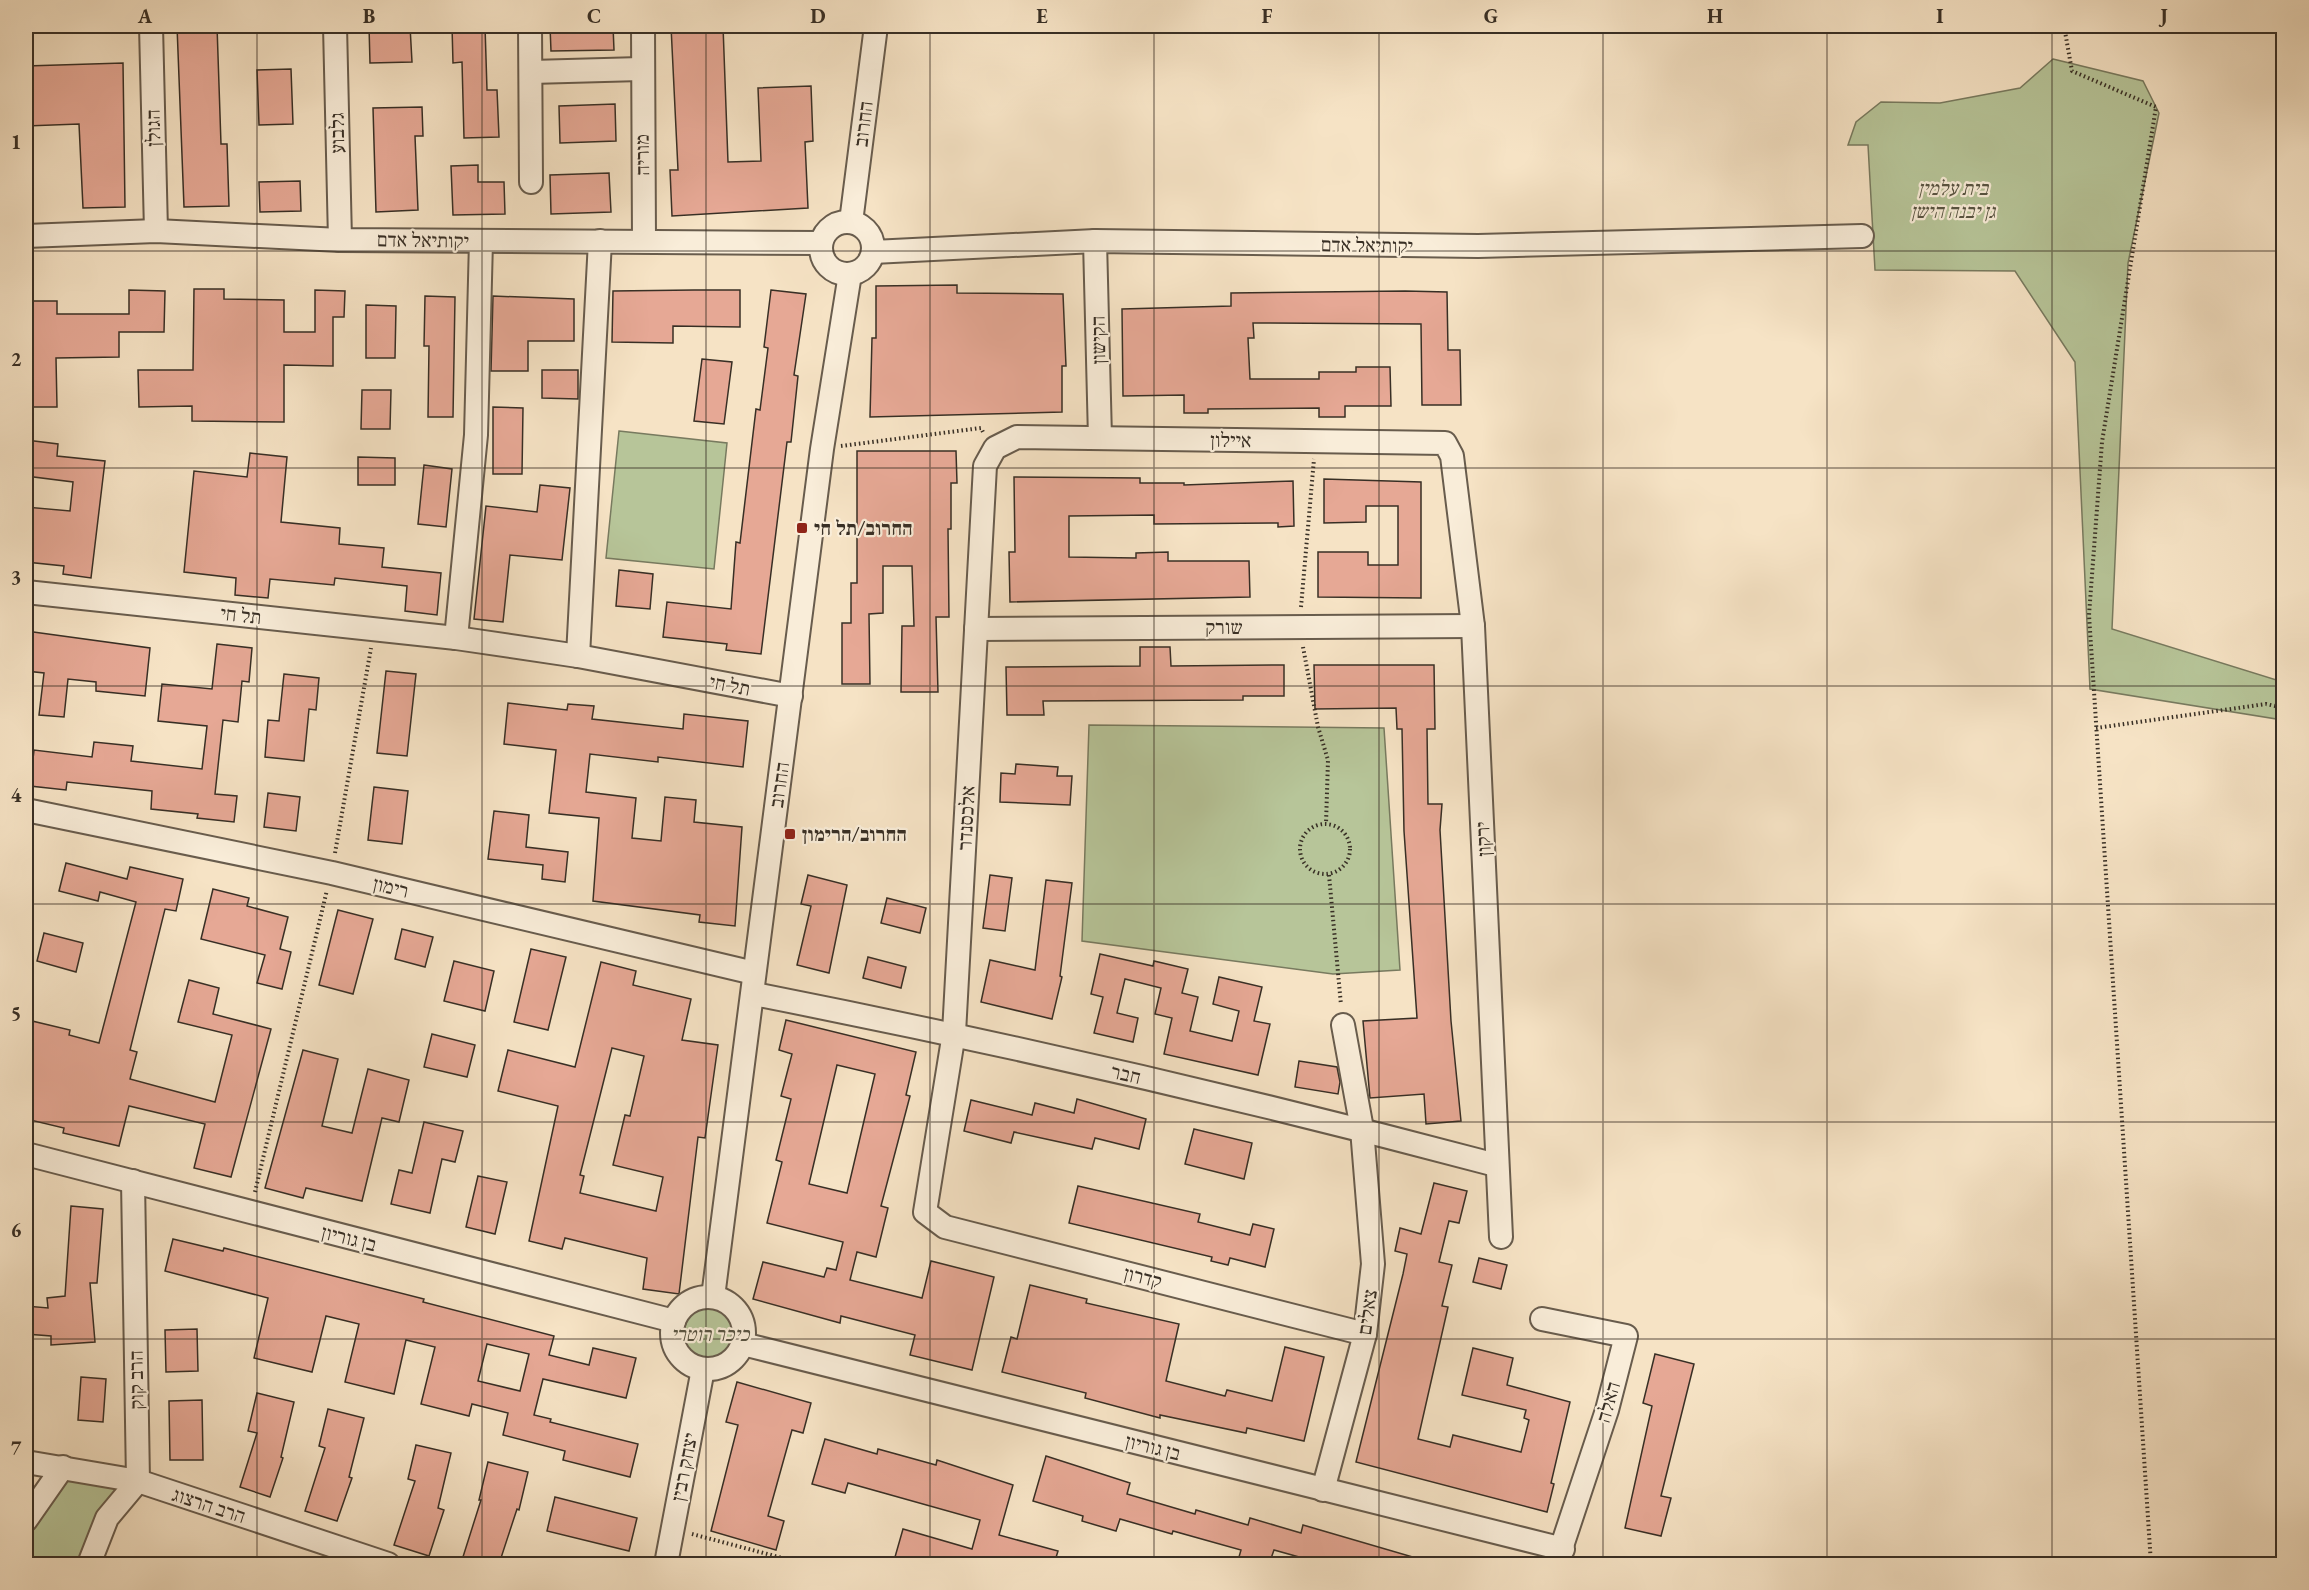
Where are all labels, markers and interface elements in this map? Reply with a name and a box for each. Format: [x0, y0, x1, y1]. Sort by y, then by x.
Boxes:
text: A [137, 3, 153, 29]
text: B [363, 3, 375, 29]
text: C [587, 3, 601, 29]
text: D [810, 3, 826, 29]
text: E [1036, 3, 1048, 29]
text: F [1262, 3, 1273, 29]
text: G [1484, 3, 1498, 29]
text: H [1707, 3, 1723, 29]
text: I [1936, 3, 1944, 29]
text: J [2158, 3, 2168, 29]
street label: החרוב [847, 99, 879, 149]
street label: הגולן [140, 109, 166, 147]
street label: גלבוע [324, 112, 350, 154]
text: 1 [11, 129, 21, 155]
street label: מוריה [629, 134, 655, 176]
park label: בית עלמין גן יבנה הישן [1911, 175, 1997, 224]
street label: יקותיאל אדם [377, 226, 469, 254]
street label: יקותיאל אדם [1321, 231, 1413, 259]
street label: הקישון [1085, 316, 1111, 364]
text: 2 [11, 346, 22, 372]
street label: איילון [1210, 427, 1252, 453]
place label: החרוב/תל חי [814, 515, 913, 541]
marker: החרוב/תל חי [795, 521, 809, 535]
text: 3 [11, 564, 21, 590]
street label: תל חי [219, 600, 263, 630]
street label: שורק [1205, 614, 1243, 640]
street label: תל חי [707, 668, 753, 702]
street label: החרוב [763, 760, 795, 810]
text: 4 [11, 782, 22, 808]
street label: אלכסנדר [951, 785, 981, 851]
place label: החרוב/הרימון [802, 821, 907, 847]
street label: ירקון [1469, 821, 1497, 857]
marker: החרוב/הרימון [783, 827, 797, 841]
street label: רימון [371, 870, 411, 904]
text: 5 [11, 1000, 21, 1026]
street label: חבר [1108, 1058, 1144, 1090]
text: 6 [11, 1217, 22, 1243]
street label: בן גוריון [319, 1219, 379, 1257]
street label: קדרון [1121, 1260, 1165, 1294]
street label: צאלים [1351, 1287, 1383, 1337]
park label: כיכר רוטרי [671, 1321, 751, 1347]
street label: הרב קוק [122, 1350, 150, 1410]
street label: האלה [1590, 1378, 1626, 1426]
street label: בן גוריון [1123, 1428, 1183, 1466]
street label: יצחק רבין [665, 1431, 703, 1503]
text: 7 [11, 1435, 22, 1461]
street label: הרב הרצוג [169, 1481, 249, 1529]

